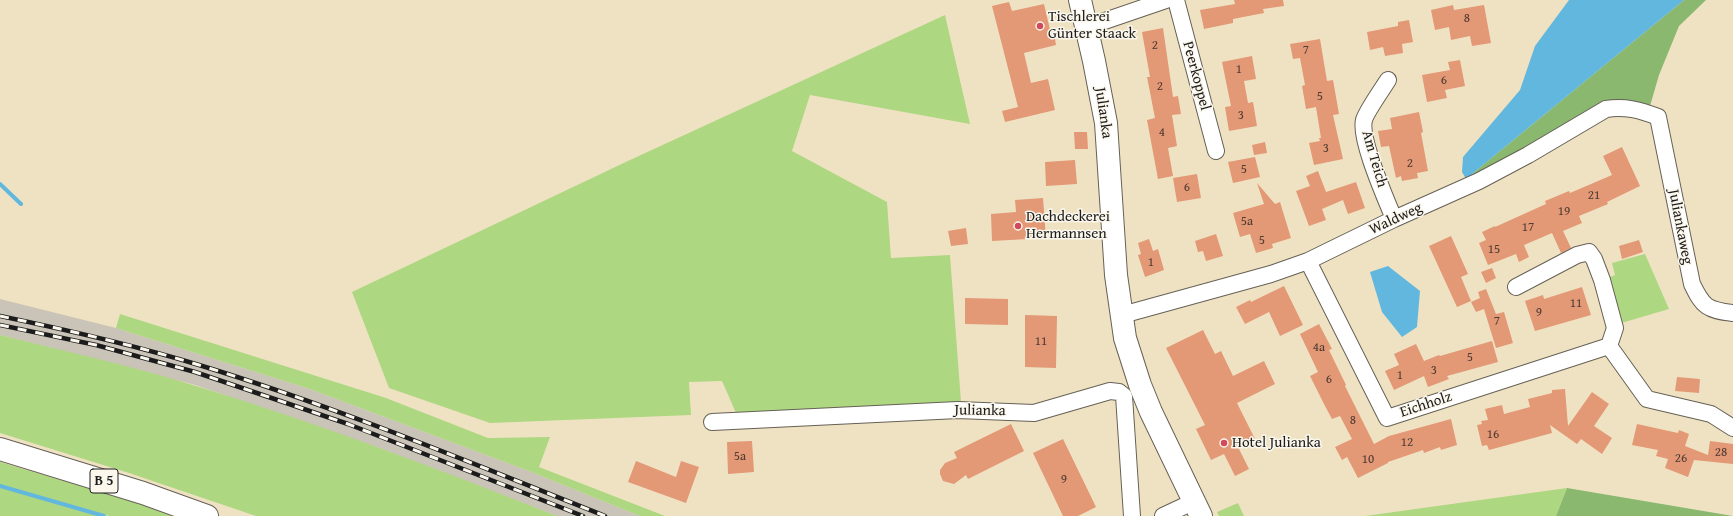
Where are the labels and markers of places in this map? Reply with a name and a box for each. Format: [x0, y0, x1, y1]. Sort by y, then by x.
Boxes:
place label: Tischlerei Günter Staack [1048, 8, 1136, 43]
marker: Tischlerei Günter Staack [1035, 21, 1045, 31]
place label: Dachdeckerei Hermannsen [1026, 208, 1110, 243]
marker: Dachdeckerei Hermannsen [1013, 221, 1023, 231]
place label: Hotel Julianka [1232, 434, 1321, 452]
marker: Hotel Julianka [1219, 438, 1229, 448]

